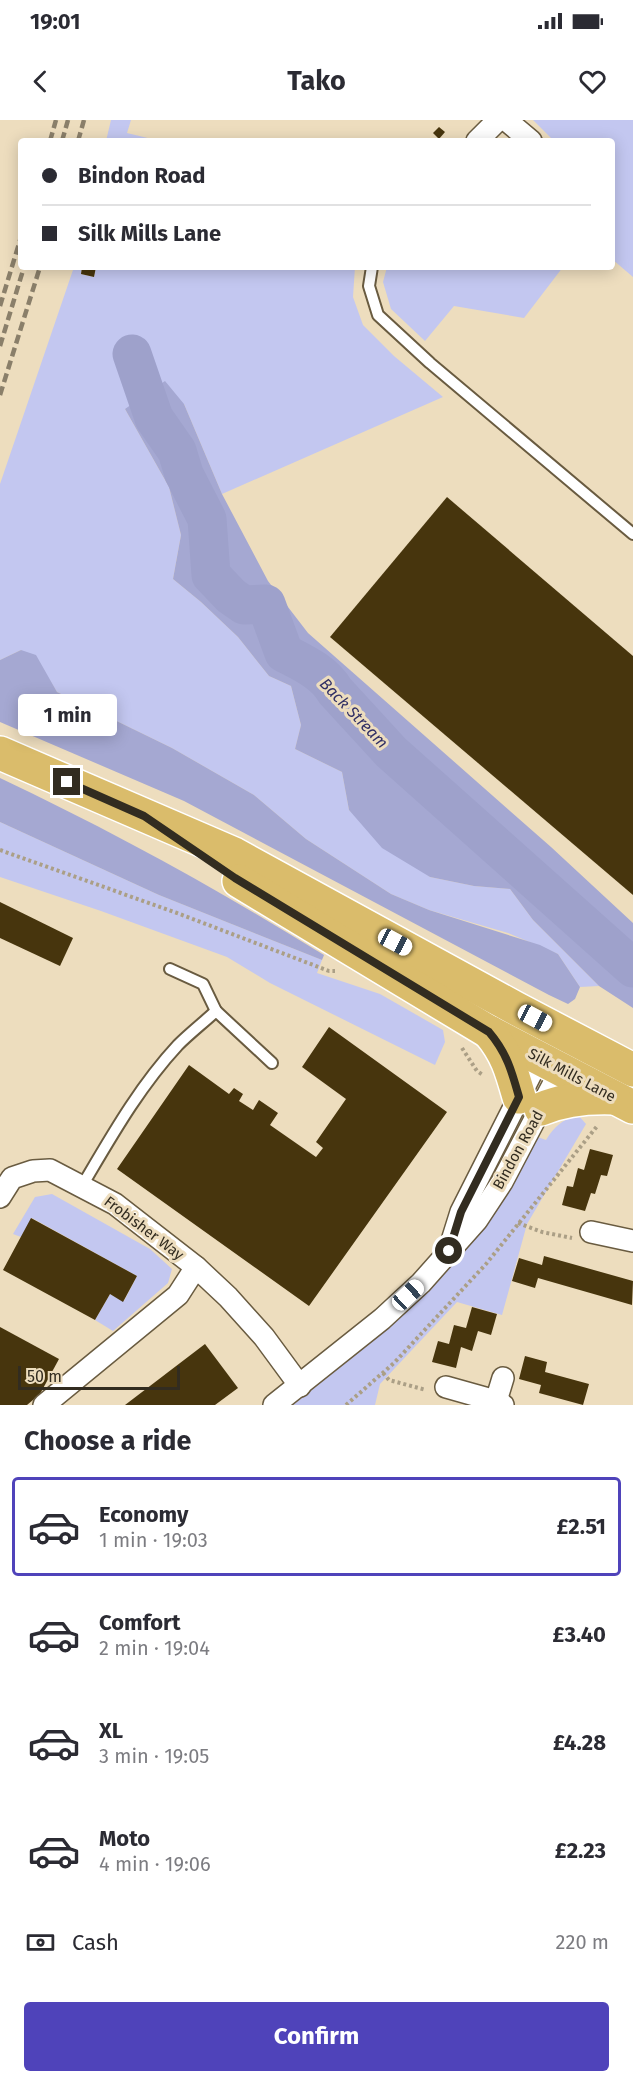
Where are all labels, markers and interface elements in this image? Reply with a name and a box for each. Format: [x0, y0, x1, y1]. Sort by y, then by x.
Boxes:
text: 19:01 [30, 8, 80, 35]
icon: back [24, 65, 57, 98]
text: Tako [287, 65, 346, 97]
icon: heart [576, 65, 609, 98]
text: Bindon Road [78, 162, 206, 189]
text: Silk Mills Lane [78, 220, 221, 247]
water label: Back Stream [316, 674, 392, 752]
callout: 1 min [17, 695, 116, 737]
text: 1 min [43, 703, 92, 727]
route end [53, 768, 80, 795]
car [375, 926, 415, 958]
car [515, 1002, 555, 1034]
street label: Silk Mills Lane [525, 1044, 619, 1106]
street label: Bindon Road [489, 1107, 547, 1193]
street label: Frobisher Way [101, 1192, 188, 1264]
route start [435, 1237, 462, 1264]
car [389, 1276, 427, 1314]
scale bar [18, 1363, 180, 1390]
text: 50 m [27, 1367, 62, 1386]
text: Choose a ride [24, 1425, 191, 1457]
icon: car [27, 1500, 81, 1554]
text: Economy [99, 1501, 188, 1528]
text: £2.51 [557, 1513, 606, 1540]
text: 1 min · 19:03 [99, 1528, 208, 1552]
icon: car [27, 1608, 81, 1662]
text: Comfort [99, 1609, 180, 1636]
text: £3.40 [553, 1621, 606, 1648]
text: 2 min · 19:04 [99, 1636, 210, 1660]
icon: car [27, 1716, 81, 1770]
text: XL [99, 1717, 123, 1744]
text: £4.28 [553, 1729, 606, 1756]
text: 3 min · 19:05 [99, 1744, 209, 1768]
icon: car [27, 1824, 81, 1878]
text: Moto [99, 1825, 150, 1852]
text: £2.23 [555, 1837, 606, 1864]
text: 4 min · 19:06 [99, 1852, 211, 1876]
icon: cash [24, 1926, 57, 1959]
text: Cash [72, 1929, 119, 1956]
text: 220 m [556, 1930, 609, 1954]
button: Confirm [24, 2002, 609, 2071]

